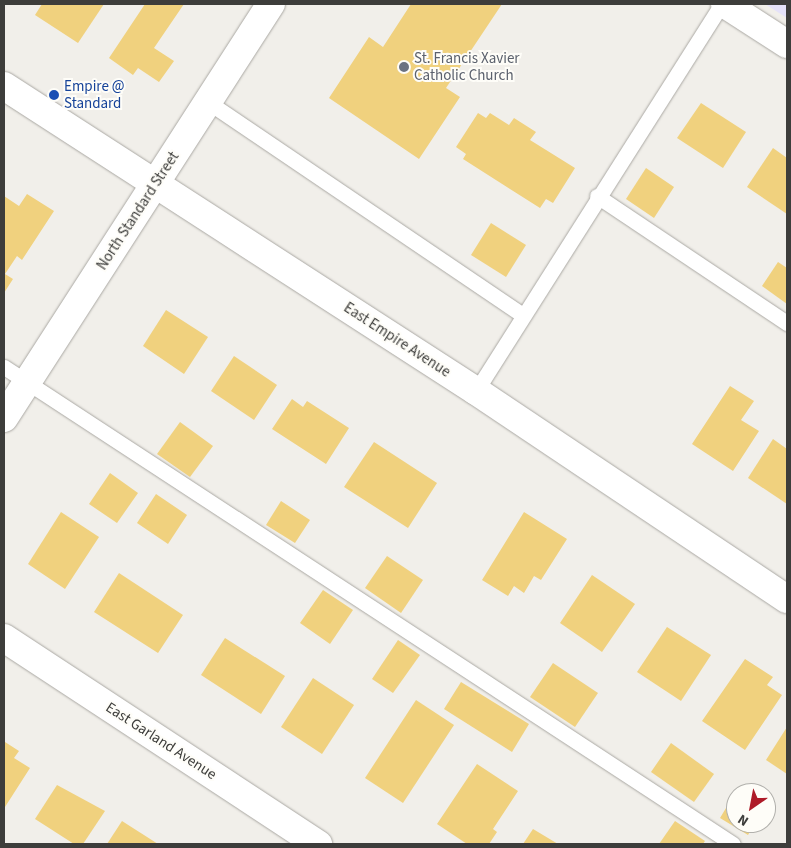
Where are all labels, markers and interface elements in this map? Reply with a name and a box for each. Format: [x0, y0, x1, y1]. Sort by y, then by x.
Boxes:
place label: St. Francis Xavier Catholic Church [414, 49, 520, 84]
marker: St. Francis Xavier Catholic Church [398, 61, 410, 73]
place label: Empire @ Standard [64, 77, 125, 112]
marker: Empire @ Standard [48, 89, 60, 101]
street label: North Standard Street [93, 149, 183, 273]
street label: East Empire Avenue [340, 299, 454, 381]
street label: East Garland Avenue [102, 698, 220, 784]
north arrow [726, 783, 776, 833]
text: N [734, 809, 753, 831]

